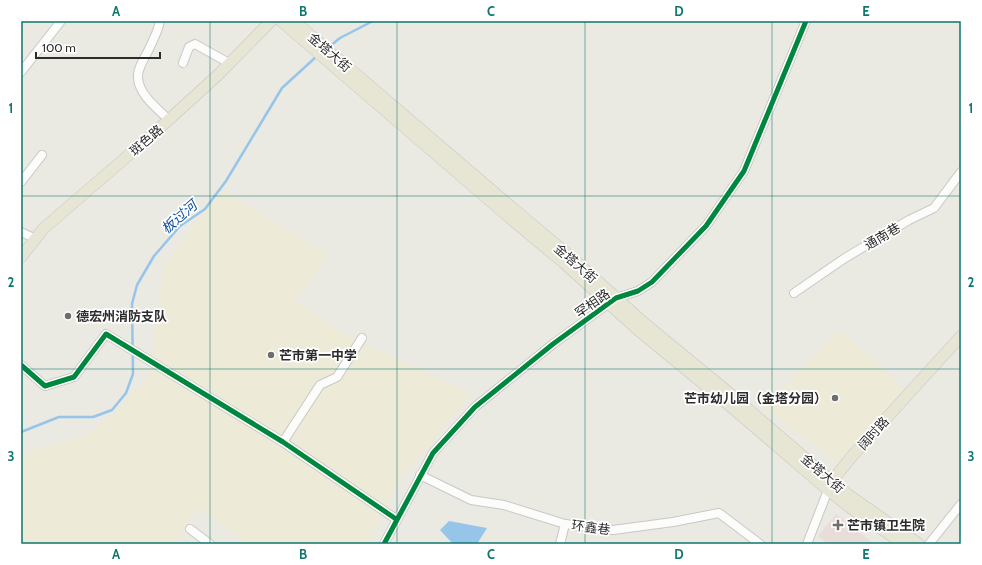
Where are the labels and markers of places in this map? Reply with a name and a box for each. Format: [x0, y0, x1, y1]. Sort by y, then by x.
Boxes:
place label: 德宏州消防支队 [76, 308, 167, 324]
marker: 德宏州消防支队 [63, 311, 73, 321]
place label: 芒市第一中学 [279, 347, 357, 363]
marker: 芒市第一中学 [266, 350, 276, 360]
place label: 芒市幼儿园（金塔分园） [684, 390, 827, 406]
marker: 芒市幼儿园（金塔分园） [830, 393, 840, 403]
place label: 芒市镇卫生院 [847, 517, 925, 533]
marker: 芒市镇卫生院 [832, 519, 844, 531]

